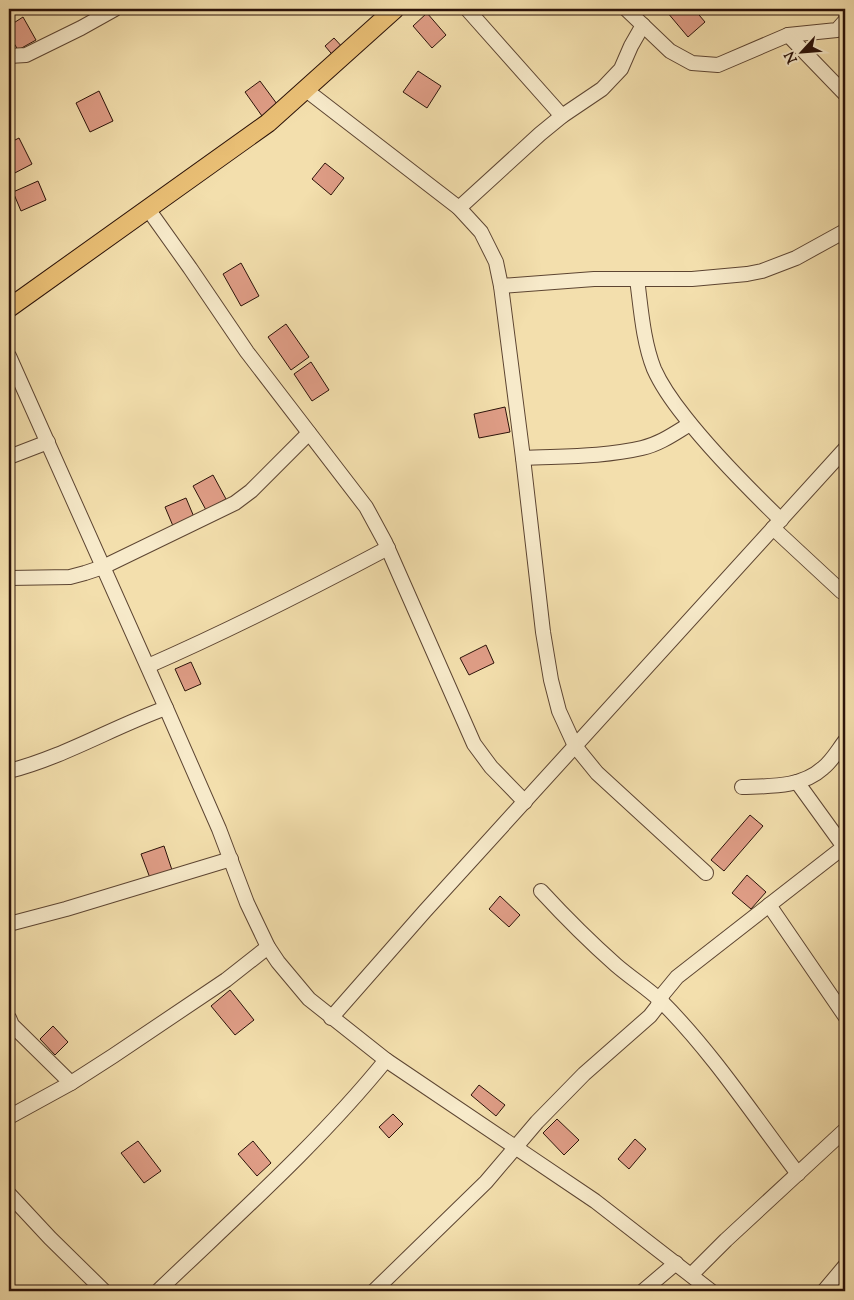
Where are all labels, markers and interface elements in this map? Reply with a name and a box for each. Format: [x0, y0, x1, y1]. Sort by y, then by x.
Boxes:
north arrow [776, 28, 826, 78]
text: N [781, 47, 804, 66]

